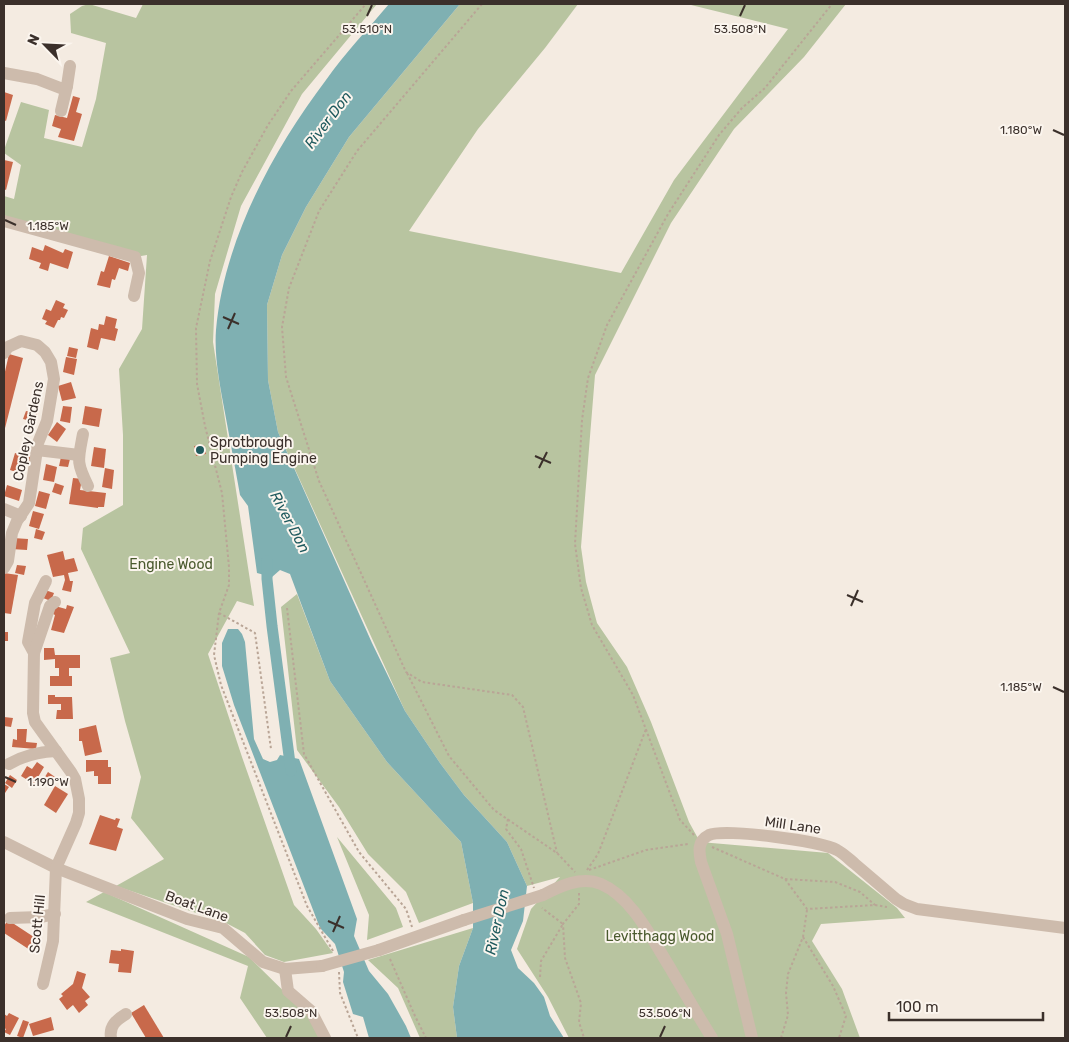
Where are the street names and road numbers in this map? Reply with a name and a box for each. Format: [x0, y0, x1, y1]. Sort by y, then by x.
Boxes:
street label: Copley Gardens [10, 380, 47, 483]
street label: Mill Lane [764, 813, 822, 838]
street label: Boat Lane [163, 887, 231, 926]
street label: Scott Hill [26, 894, 49, 954]

